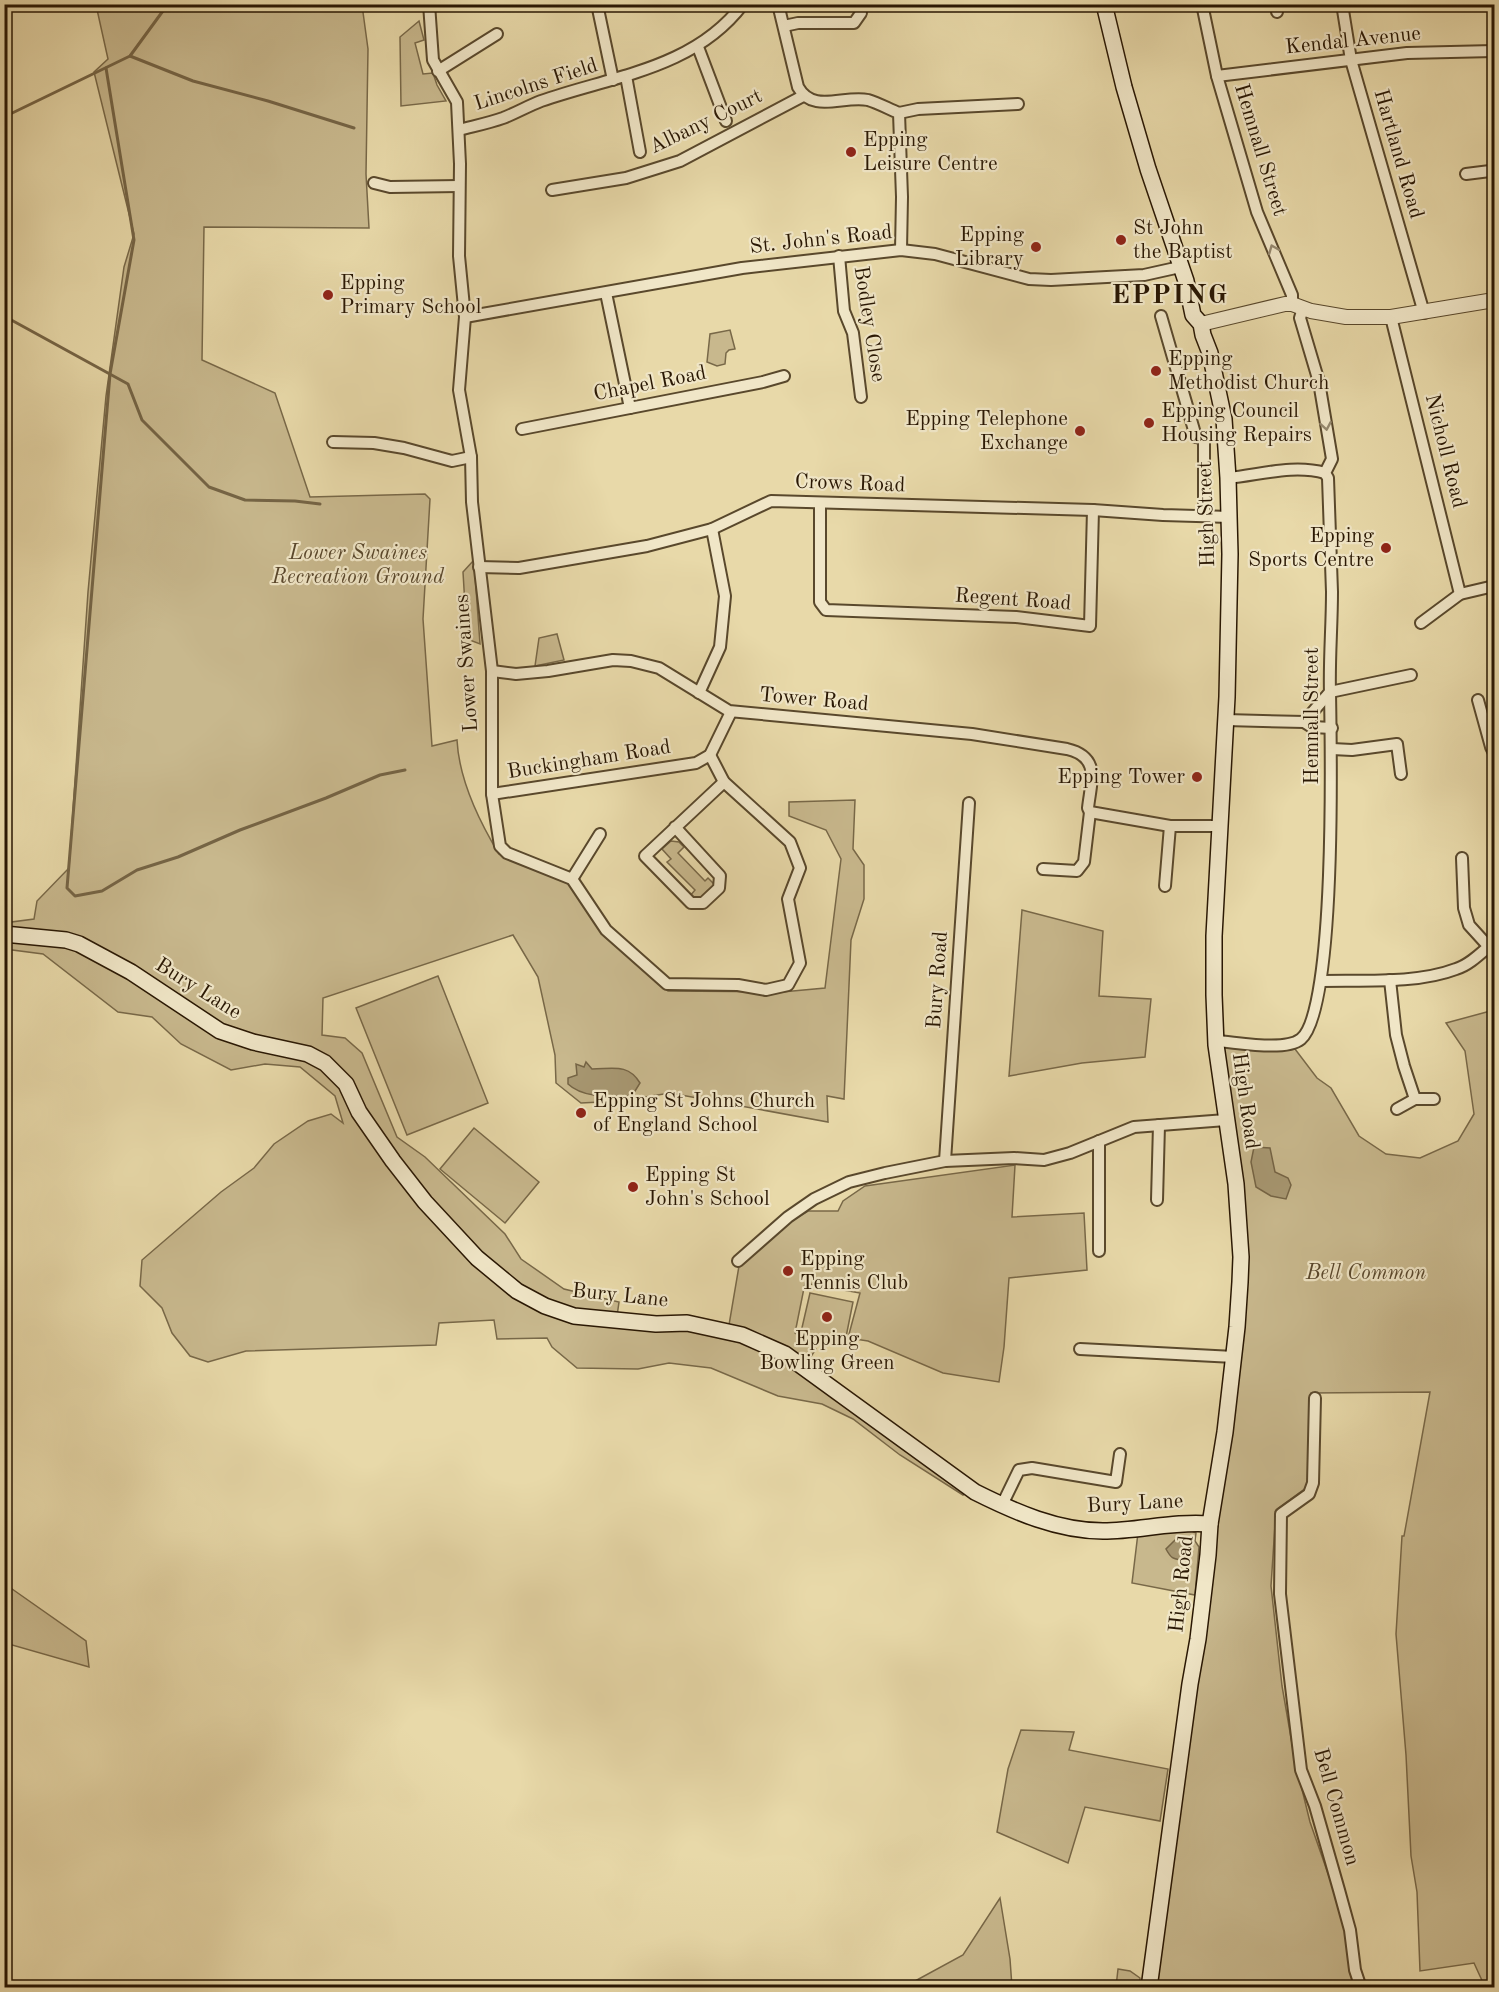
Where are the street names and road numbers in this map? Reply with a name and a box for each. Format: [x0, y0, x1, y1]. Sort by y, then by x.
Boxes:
street label: Kendal Avenue [1284, 23, 1422, 59]
street label: Lincolns Field [471, 55, 601, 115]
street label: Hemnall Street [1230, 81, 1290, 219]
street label: Albany Court [646, 86, 766, 158]
street label: Hartland Road [1369, 87, 1427, 221]
street label: St. John's Road [749, 222, 893, 258]
street label: Bodley Close [849, 265, 889, 383]
street label: Chapel Road [592, 363, 708, 405]
street label: Nicholl Road [1421, 392, 1469, 510]
street label: High Street [1195, 460, 1219, 568]
street label: Crows Road [794, 472, 906, 496]
street label: Regent Road [954, 585, 1072, 615]
street label: Lower Swaines [452, 593, 482, 733]
street label: Hemnall Street [1302, 647, 1323, 785]
street label: Tower Road [758, 685, 870, 715]
street label: Buckingham Road [506, 737, 672, 783]
street label: Bury Road [924, 930, 952, 1030]
street label: Bury Lane [151, 954, 245, 1024]
street label: High Road [1228, 1051, 1262, 1151]
street label: Bury Lane [571, 1280, 669, 1312]
street label: Bury Lane [1086, 1491, 1184, 1517]
street label: High Road [1166, 1534, 1198, 1634]
street label: Bell Common [1309, 1746, 1363, 1868]

